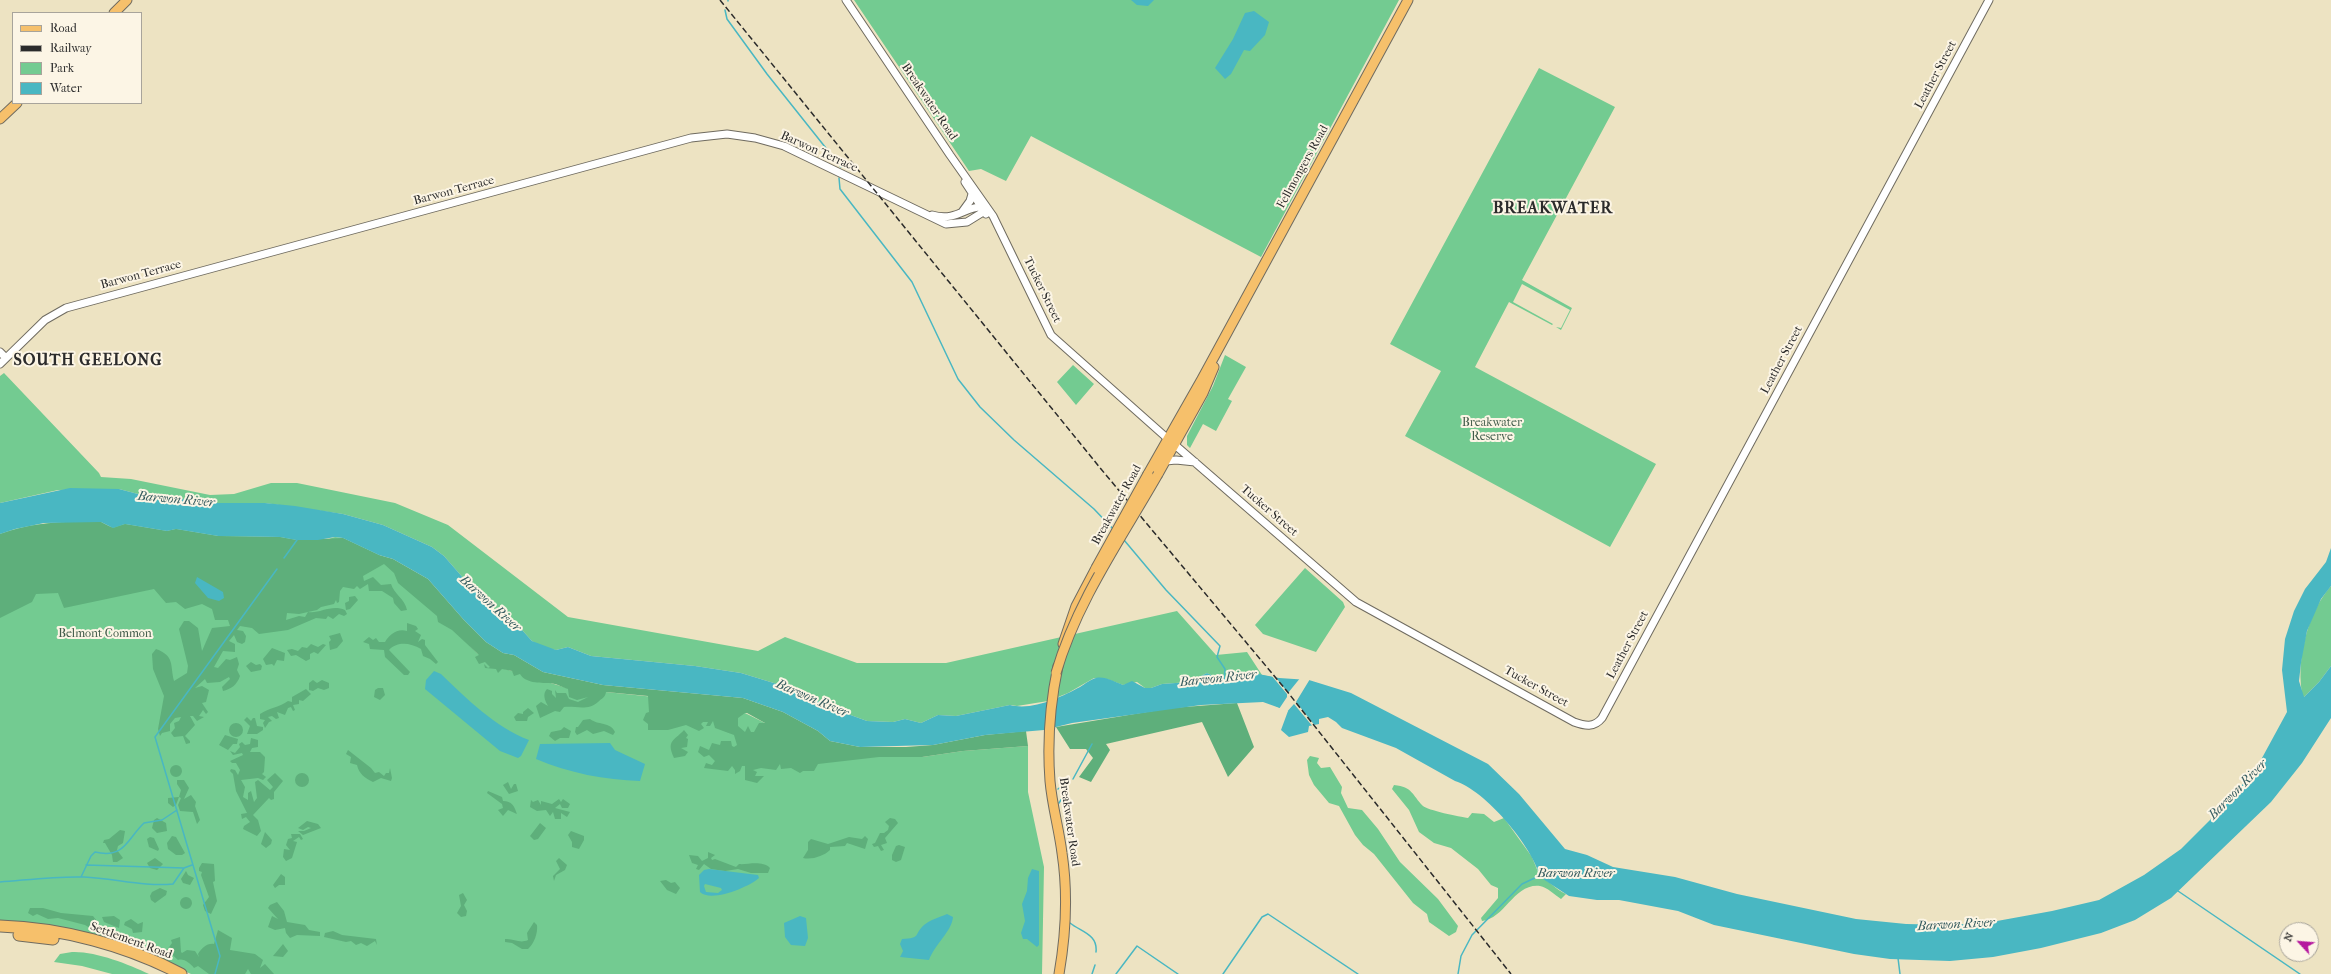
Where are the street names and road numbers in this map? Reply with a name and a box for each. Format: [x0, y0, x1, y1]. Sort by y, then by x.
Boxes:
street label: Leather Street [1912, 38, 1960, 112]
street label: Breakwater Road [898, 61, 960, 143]
street label: Fellmongers Road [1274, 123, 1332, 211]
street label: Barwon Terrace [778, 129, 860, 175]
street label: Barwon Terrace [412, 173, 496, 209]
street label: Tucker Street [1020, 255, 1064, 325]
street label: Barwon Terrace [99, 257, 183, 293]
street label: Leather Street [1758, 323, 1806, 397]
street label: Breakwater Road [1089, 462, 1145, 548]
street label: Tucker Street [1237, 482, 1301, 540]
street label: Leather Street [1604, 608, 1652, 682]
street label: Tucker Street [1501, 663, 1571, 711]
street label: Breakwater Road [1056, 777, 1082, 867]
street label: Settlement Road [88, 919, 174, 963]

